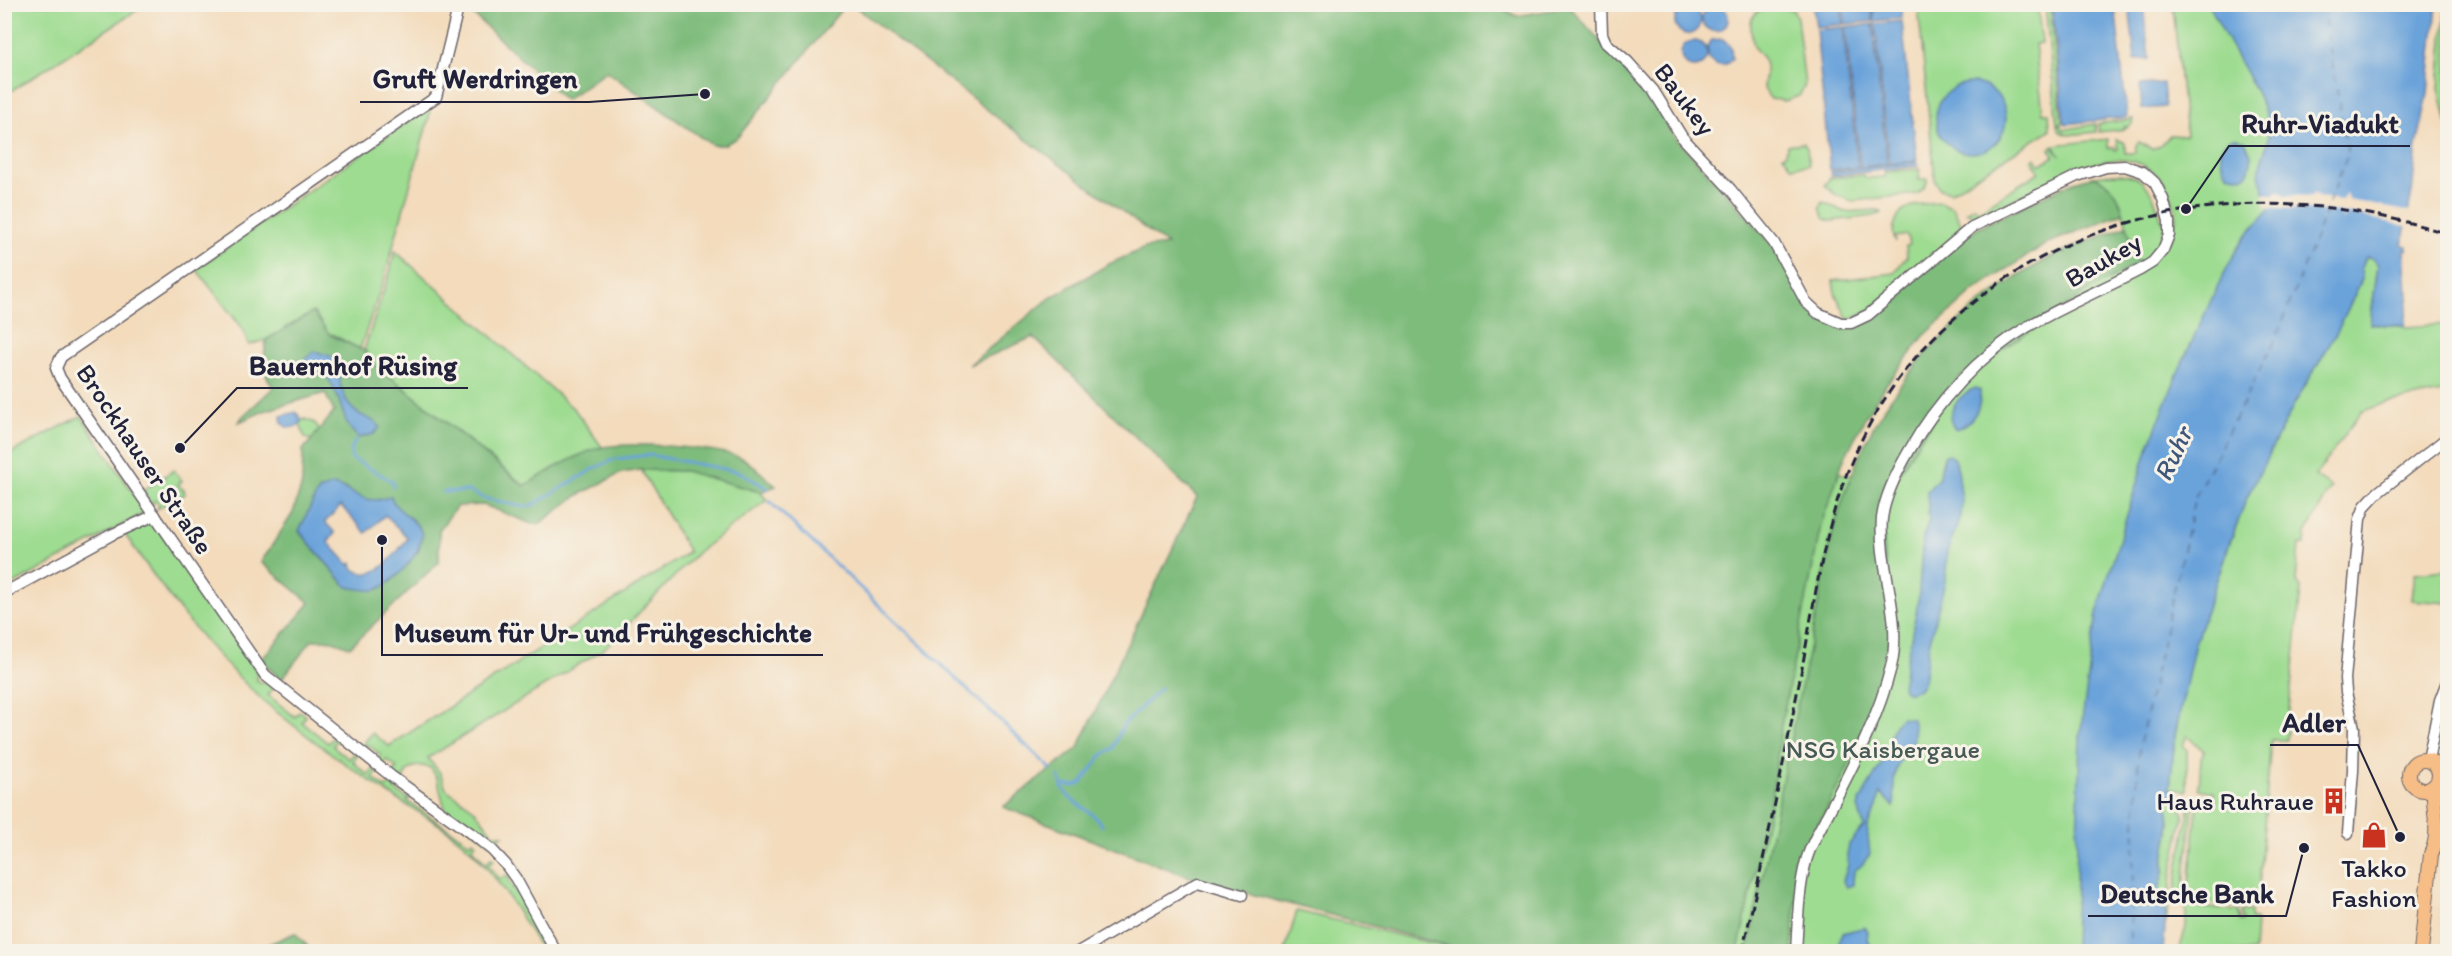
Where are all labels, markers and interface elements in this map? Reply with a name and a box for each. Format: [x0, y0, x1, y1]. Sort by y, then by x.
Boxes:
street label: Baukey [1647, 56, 1723, 142]
callout: Gruft Werdringen [360, 57, 589, 102]
text: Gruft Werdringen [373, 62, 578, 95]
callout: Ruhr-Viadukt [2229, 101, 2410, 146]
text: Ruhr-Viadukt [2241, 107, 2400, 140]
street label: Baukey [2059, 225, 2147, 295]
callout: Bauernhof Rüsing [237, 343, 468, 388]
text: Bauernhof Rüsing [249, 349, 458, 382]
street label: Brockhauser Straße [70, 358, 220, 560]
water label: Ruhr [2146, 419, 2201, 486]
callout: Museum für Ur- und Frühgeschichte [382, 610, 823, 655]
text: Museum für Ur- und Frühgeschichte [394, 616, 812, 649]
callout: Adler [2270, 700, 2358, 745]
text: Adler [2281, 706, 2347, 739]
park label: NSG Kaisbergaue [1786, 733, 1980, 765]
place label: Haus Ruhraue [2156, 785, 2314, 817]
building icon: Haus Ruhraue [2319, 786, 2349, 816]
shop icon: Takko Fashion [2359, 820, 2389, 850]
place label: Takko Fashion [2331, 852, 2417, 914]
callout: Deutsche Bank [2088, 871, 2286, 916]
text: Deutsche Bank [2100, 877, 2275, 910]

